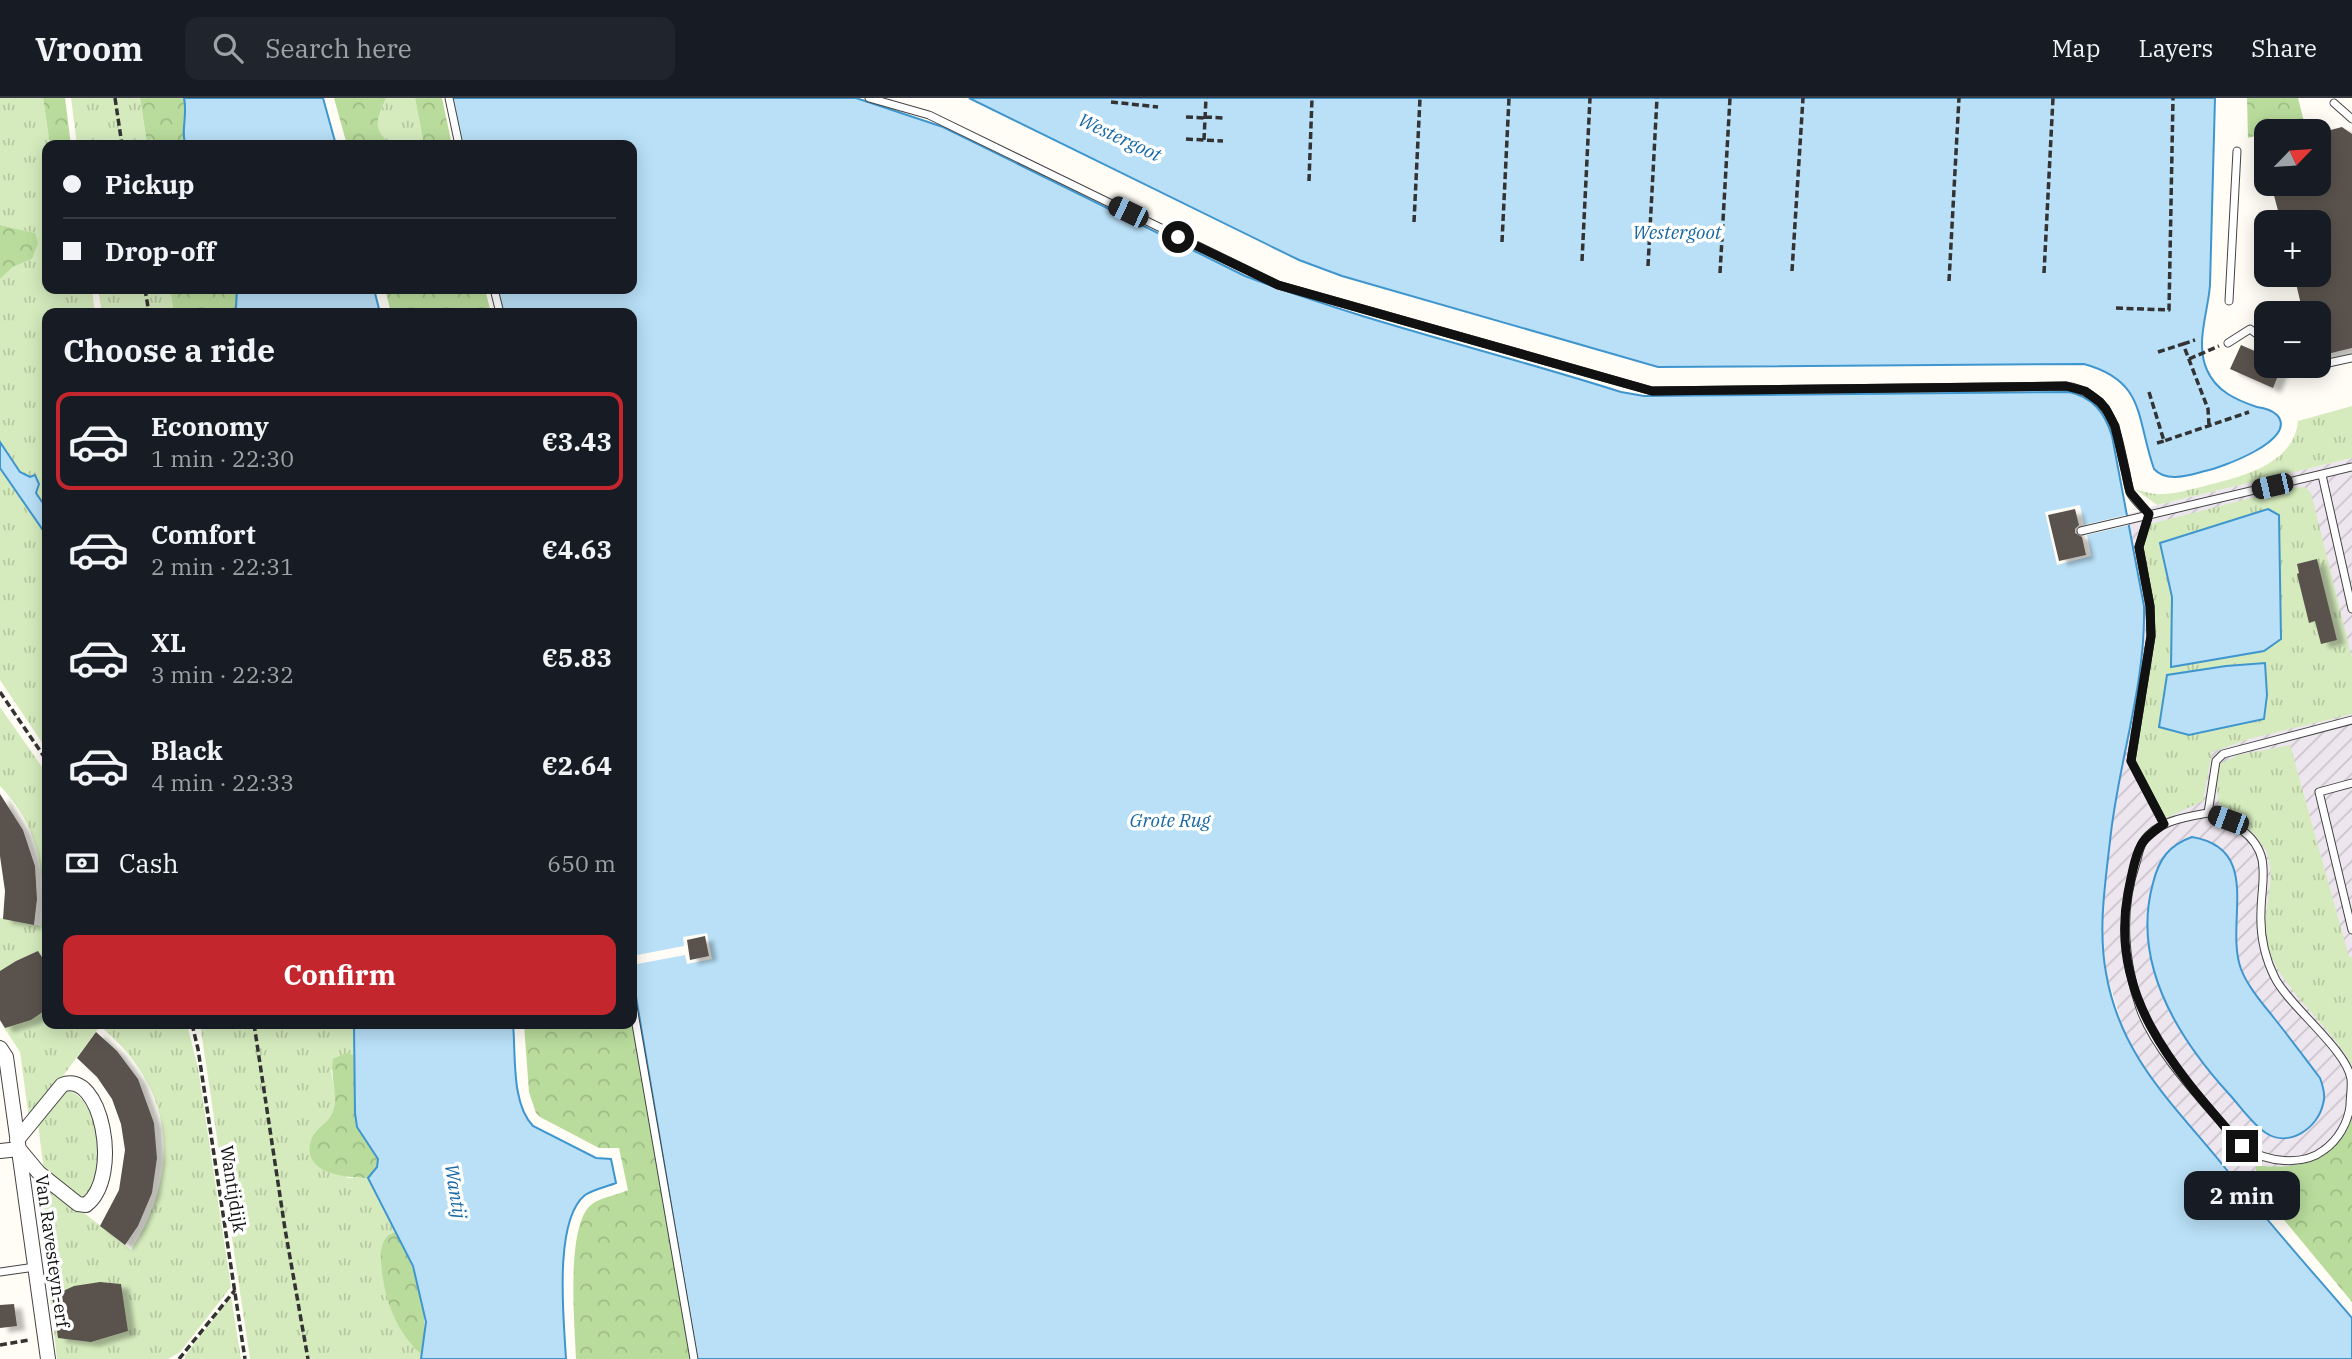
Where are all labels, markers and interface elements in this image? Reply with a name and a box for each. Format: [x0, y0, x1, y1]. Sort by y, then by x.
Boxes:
search box [185, 17, 675, 80]
text: Vroom [35, 27, 143, 70]
icon: search [209, 29, 247, 67]
text: Search here [265, 31, 412, 65]
text: Map [2052, 32, 2100, 64]
text: Layers [2138, 32, 2213, 64]
text: Share [2251, 32, 2317, 64]
water label: Westergoot [1075, 107, 1167, 167]
north arrow [2254, 119, 2331, 196]
map controls [2254, 119, 2331, 378]
text: Pickup [105, 167, 195, 201]
car [1105, 193, 1152, 231]
button: + [2254, 210, 2331, 287]
water label: Westergoot [1632, 220, 1723, 244]
route start [1162, 221, 1194, 253]
text: Drop-off [105, 234, 216, 268]
button: − [2254, 301, 2331, 378]
text: Choose a ride [63, 329, 275, 371]
text: Economy [151, 409, 269, 443]
icon: car [67, 410, 130, 473]
text: €3.43 [542, 424, 612, 458]
text: 1 min · 22:30 [151, 443, 294, 473]
car [2250, 471, 2295, 501]
text: Comfort [151, 517, 256, 551]
icon: car [67, 518, 130, 581]
text: €4.63 [542, 532, 612, 566]
text: 2 min · 22:31 [151, 551, 294, 581]
text: XL [151, 625, 186, 659]
icon: car [67, 626, 130, 689]
text: €5.83 [542, 640, 612, 674]
text: 3 min · 22:32 [151, 659, 294, 689]
text: Black [151, 733, 223, 767]
icon: car [67, 734, 130, 797]
text: €2.64 [542, 748, 612, 782]
text: 4 min · 22:33 [151, 767, 294, 797]
car [2205, 803, 2252, 837]
water label: Grote Rug [1130, 808, 1211, 832]
icon: cash [63, 844, 101, 882]
text: Cash [119, 846, 179, 880]
text: 650 m [547, 848, 616, 878]
button: Confirm [63, 935, 616, 1015]
route end [2226, 1130, 2258, 1162]
street label: Wantijdijk [215, 1144, 252, 1235]
water label: Wantij [440, 1162, 472, 1221]
callout: 2 min [2184, 1170, 2300, 1220]
street label: Van Ravesteyn-erf [30, 1173, 75, 1331]
text: 2 min [2210, 1180, 2274, 1210]

